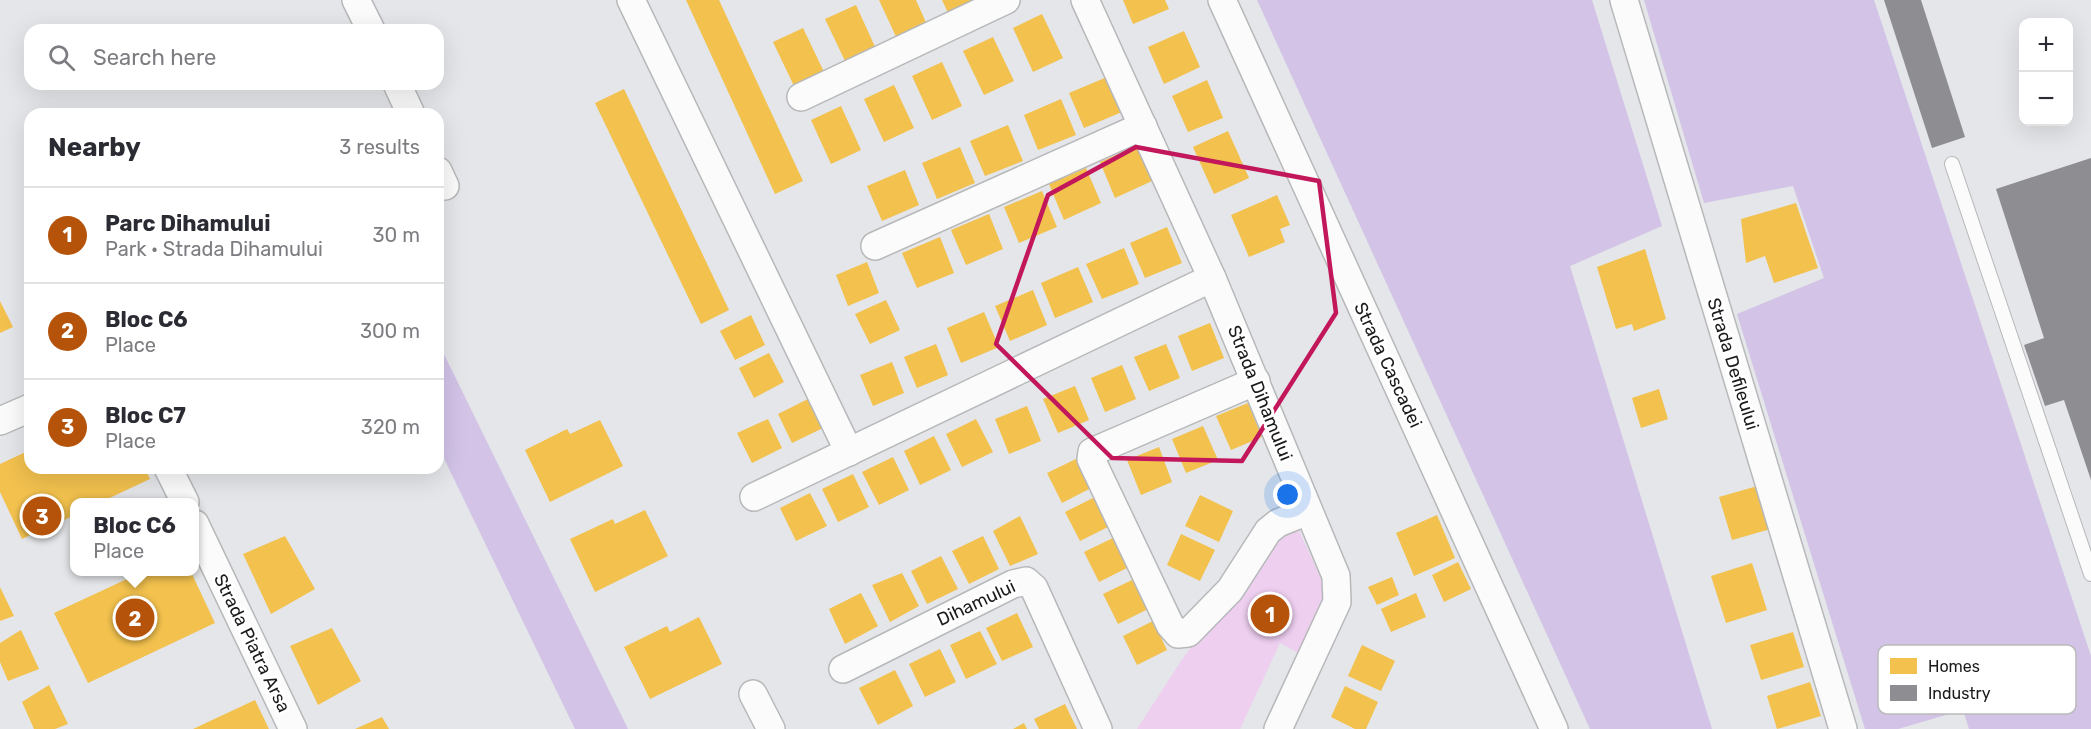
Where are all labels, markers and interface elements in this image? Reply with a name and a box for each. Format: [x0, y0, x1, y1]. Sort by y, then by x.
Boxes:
map controls [2019, 18, 2073, 126]
button: + [2019, 18, 2073, 72]
search box [24, 24, 444, 90]
icon: search [45, 41, 78, 74]
text: Search here [93, 44, 216, 71]
button: − [2019, 72, 2073, 126]
text: Nearby [48, 132, 141, 163]
text: 3 results [339, 135, 420, 159]
text: Parc Dihamului [105, 210, 270, 237]
text: 1 [63, 223, 72, 247]
text: 30 m [373, 223, 420, 247]
text: Park · Strada Dihamului [105, 237, 323, 261]
street label: Strada Defileului [1702, 295, 1764, 433]
street label: Strada Cascadei [1349, 299, 1427, 431]
text: Bloc C6 [105, 306, 188, 333]
text: 2 [61, 319, 74, 343]
text: 300 m [360, 319, 420, 343]
street label: Strada Dihamului [1223, 322, 1297, 464]
text: Place [105, 333, 156, 357]
text: Bloc C7 [105, 402, 186, 429]
text: 3 [61, 415, 74, 439]
text: 320 m [361, 415, 420, 439]
text: Place [105, 429, 156, 453]
your location [1273, 480, 1302, 509]
pin: 3 [22, 494, 62, 538]
popup [70, 498, 199, 576]
text: Bloc C6 [93, 512, 176, 539]
text: Place [93, 539, 144, 563]
street label: Strada Piatra Arsa [209, 570, 295, 716]
street label: Dihamului [933, 575, 1019, 631]
pin: 1 [1250, 592, 1290, 636]
pin: 2 [116, 596, 154, 640]
legend [1878, 645, 2076, 714]
text: Homes [1928, 657, 1980, 676]
text: Industry [1928, 684, 1991, 703]

